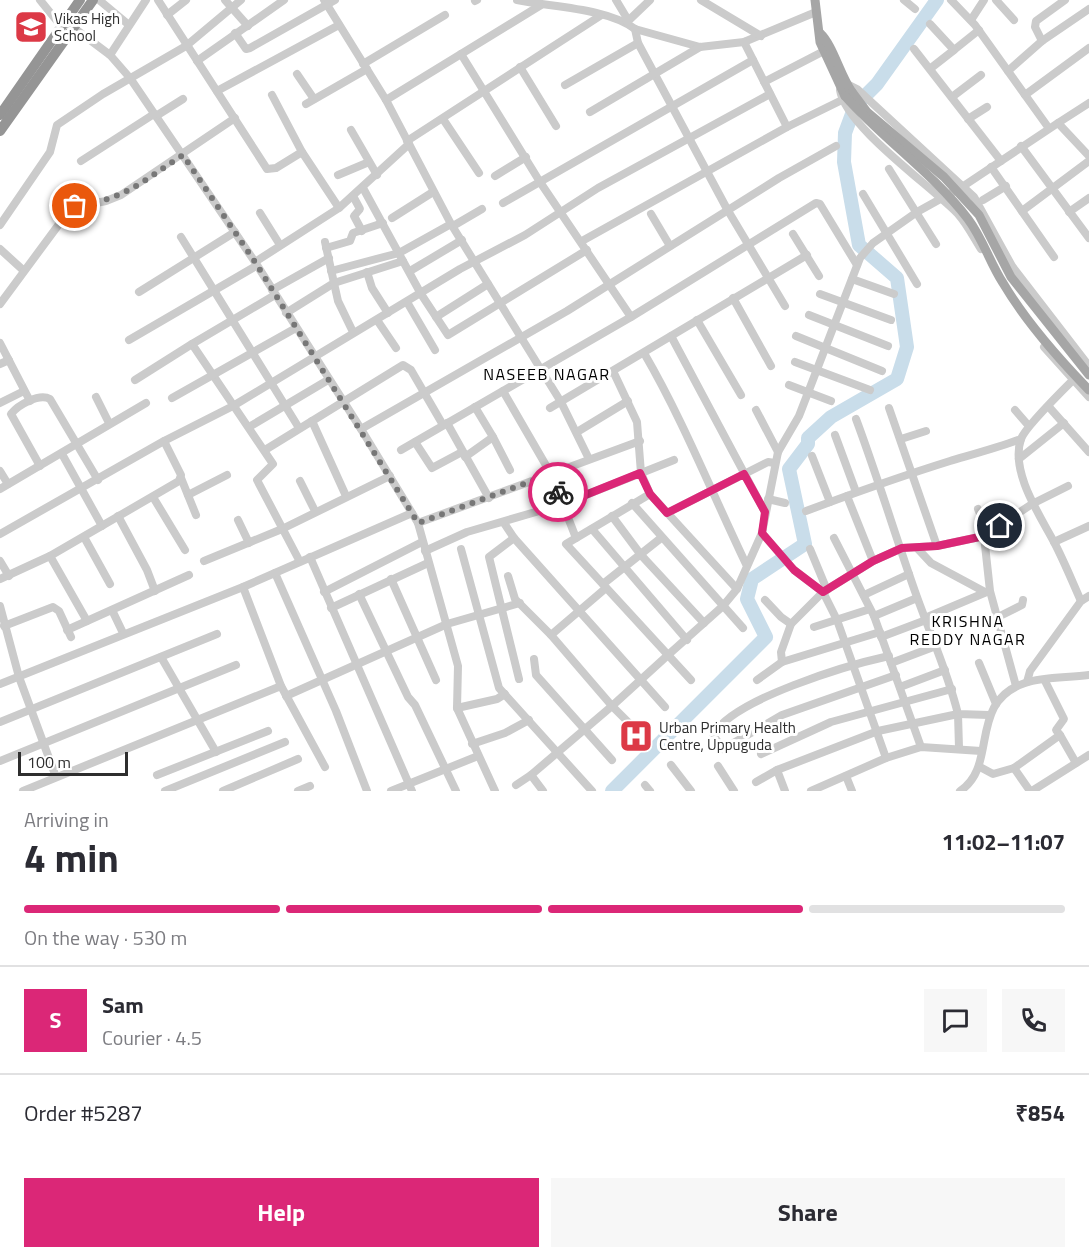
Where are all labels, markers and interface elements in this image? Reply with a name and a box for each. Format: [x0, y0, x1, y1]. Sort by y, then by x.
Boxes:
place label: Vikas High School [54, 7, 120, 47]
school or university icon: Vikas High School [13, 9, 49, 45]
pin [49, 180, 100, 231]
icon: bag [58, 189, 91, 222]
district label: NASEEB NAGAR [483, 362, 611, 386]
courier [528, 462, 588, 522]
icon: bike [542, 476, 575, 509]
pin [974, 500, 1025, 551]
icon: home [983, 509, 1016, 542]
district label: KRISHNA REDDY NAGAR [910, 609, 1026, 651]
place label: Urban Primary Health Centre, Uppuguda [659, 716, 796, 756]
hospital icon: Urban Primary Health Centre, Uppuguda [618, 718, 654, 754]
scale bar [18, 749, 128, 776]
text: 100 m [27, 750, 71, 774]
text: Arriving in [24, 804, 109, 835]
text: 11:02–11:07 [942, 825, 1065, 859]
text: 4 min [24, 828, 119, 887]
text: On the way · 530 m [24, 922, 187, 953]
text: Sam [102, 988, 144, 1022]
button: chat [924, 989, 987, 1052]
button: phone [1002, 989, 1065, 1052]
text: S [50, 1003, 61, 1037]
text: Courier · 4.5 [102, 1022, 202, 1053]
text: Order #5287 [24, 1096, 143, 1130]
text: ₹854 [1015, 1096, 1065, 1130]
button: Help [24, 1178, 539, 1247]
button: Share [551, 1178, 1065, 1247]

